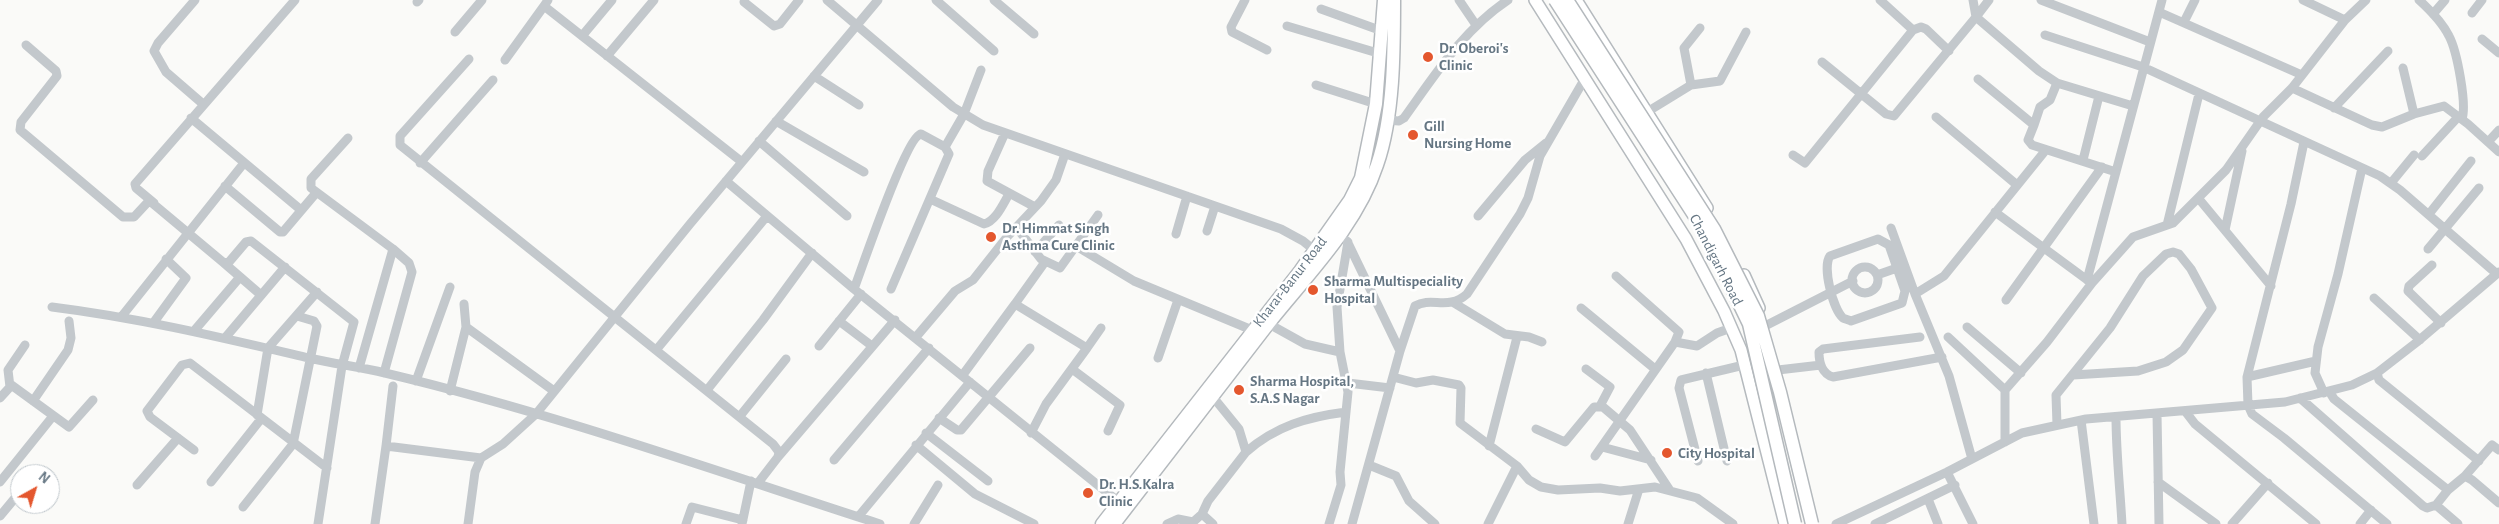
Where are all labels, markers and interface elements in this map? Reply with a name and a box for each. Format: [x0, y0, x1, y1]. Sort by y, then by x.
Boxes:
place label: Dr. Oberoi's Clinic [1439, 39, 1508, 74]
marker: Dr. Oberoi's Clinic [1421, 50, 1435, 64]
place label: Gill Nursing Home [1424, 117, 1511, 152]
marker: Gill Nursing Home [1406, 128, 1420, 142]
street label: Chandigarh Road [1685, 211, 1747, 309]
place label: Dr. Himmat Singh Asthma Cure Clinic [1002, 219, 1114, 254]
marker: Dr. Himmat Singh Asthma Cure Clinic [984, 230, 998, 244]
street label: Kharar-Banur Road [1249, 233, 1331, 331]
place label: Sharma Multispeciality Hospital [1324, 272, 1463, 307]
marker: Sharma Multispeciality Hospital [1306, 283, 1320, 297]
place label: Sharma Hospital, S.A.S Nagar [1250, 372, 1354, 407]
marker: Sharma Hospital, S.A.S Nagar [1232, 383, 1246, 397]
place label: City Hospital [1678, 444, 1755, 462]
marker: City Hospital [1660, 446, 1674, 460]
north arrow [10, 464, 60, 514]
text: N [36, 470, 52, 487]
place label: Dr. H.S.Kalra Clinic [1099, 475, 1174, 510]
marker: Dr. H.S.Kalra Clinic [1081, 486, 1095, 500]

